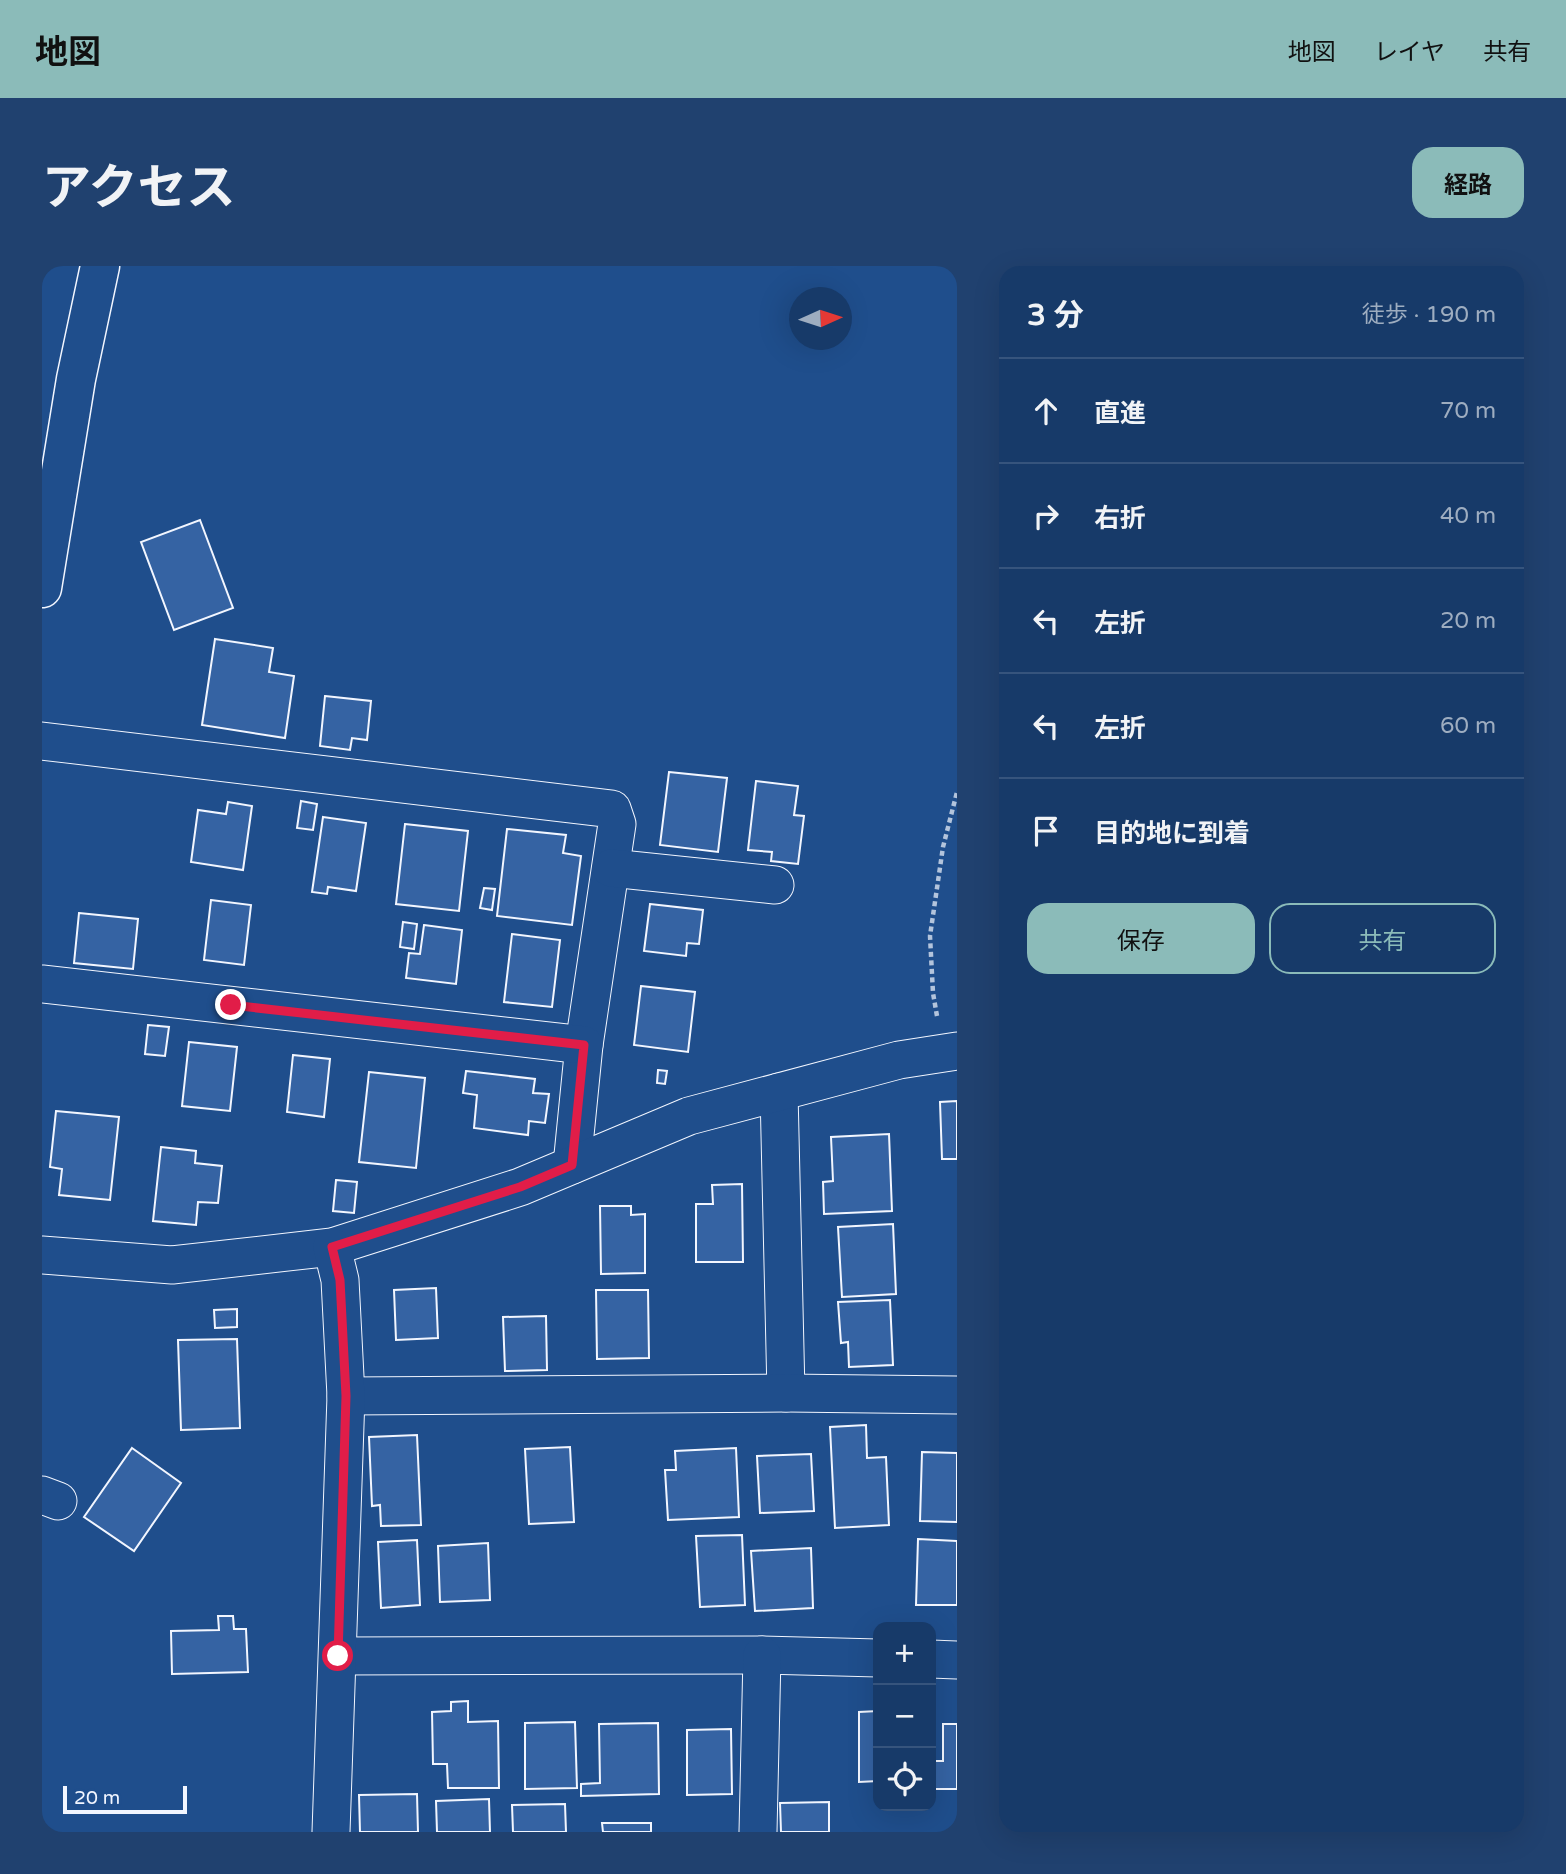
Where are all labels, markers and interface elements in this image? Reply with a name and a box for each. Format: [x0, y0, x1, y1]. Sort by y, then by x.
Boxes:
text: 地図 [35, 33, 101, 72]
text: 地図 [1288, 38, 1336, 67]
text: レイヤ [1374, 38, 1445, 67]
text: 共有 [1483, 38, 1531, 67]
button: 経路 [1412, 147, 1524, 218]
text: アクセス [42, 159, 236, 218]
north arrow [789, 287, 852, 350]
text: 3 分 [1027, 297, 1084, 334]
text: 徒歩 · 190 m [1362, 301, 1496, 329]
icon: ahead [1027, 392, 1065, 430]
text: 70 m [1440, 397, 1496, 425]
text: 直進 [1094, 398, 1146, 429]
icon: right [1027, 497, 1065, 535]
text: 40 m [1440, 502, 1496, 530]
text: 右折 [1094, 503, 1146, 534]
icon: left [1027, 602, 1065, 640]
text: 20 m [1440, 607, 1496, 635]
text: 左折 [1094, 608, 1146, 639]
icon: left [1027, 707, 1065, 745]
text: 60 m [1440, 712, 1496, 740]
text: 左折 [1094, 713, 1146, 744]
icon: arrive [1027, 812, 1065, 850]
text: 目的地に到着 [1094, 818, 1250, 849]
button: 保存 [1027, 903, 1255, 974]
button: 共有 [1269, 903, 1496, 974]
route end [215, 989, 246, 1020]
map controls [873, 1622, 936, 1811]
button: + [873, 1622, 936, 1685]
route start [322, 1640, 353, 1671]
button: − [873, 1685, 936, 1748]
button: locate [873, 1748, 936, 1811]
scale bar [63, 1783, 187, 1815]
text: 20 m [74, 1787, 120, 1809]

